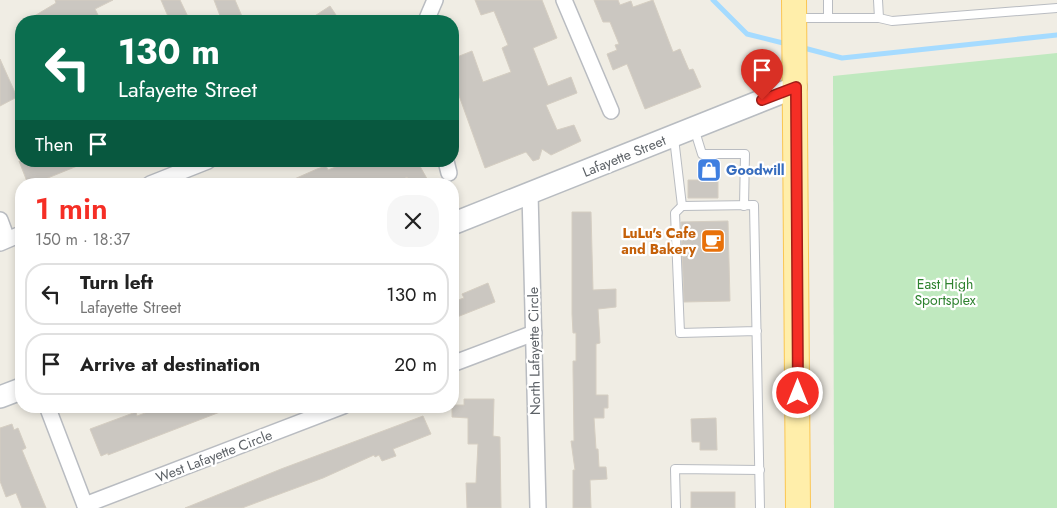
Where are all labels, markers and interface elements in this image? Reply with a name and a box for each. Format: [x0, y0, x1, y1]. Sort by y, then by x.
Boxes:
text: 130 m [118, 27, 220, 77]
icon: left [35, 35, 100, 100]
pin [741, 49, 783, 100]
icon: arrive [748, 56, 776, 84]
text: Lafayette Street [118, 73, 257, 105]
icon: arrive [84, 130, 112, 158]
street label: Lafayette Street [579, 130, 669, 182]
text: Then [35, 131, 74, 158]
shop icon: Goodwill [696, 157, 722, 183]
place label: Goodwill [726, 160, 785, 180]
text: 1 min [35, 187, 108, 230]
button: close [387, 195, 439, 247]
place label: LuLu's Cafe and Bakery [621, 223, 697, 259]
text: 150 m · 18:37 [35, 228, 130, 251]
cafe icon: LuLu's Cafe and Bakery [700, 228, 726, 254]
text: Turn left [80, 269, 153, 296]
park label: East High Sportsplex [914, 274, 976, 310]
icon: left [37, 280, 65, 308]
text: 130 m [386, 281, 437, 308]
street label: North Lafayette Circle [523, 287, 545, 415]
text: Lafayette Street [80, 296, 181, 319]
icon: arrive [37, 350, 65, 378]
text: Arrive at destination [80, 351, 260, 378]
text: 20 m [394, 351, 437, 378]
position arrow [771, 366, 823, 418]
street label: West Lafayette Circle [153, 425, 275, 487]

